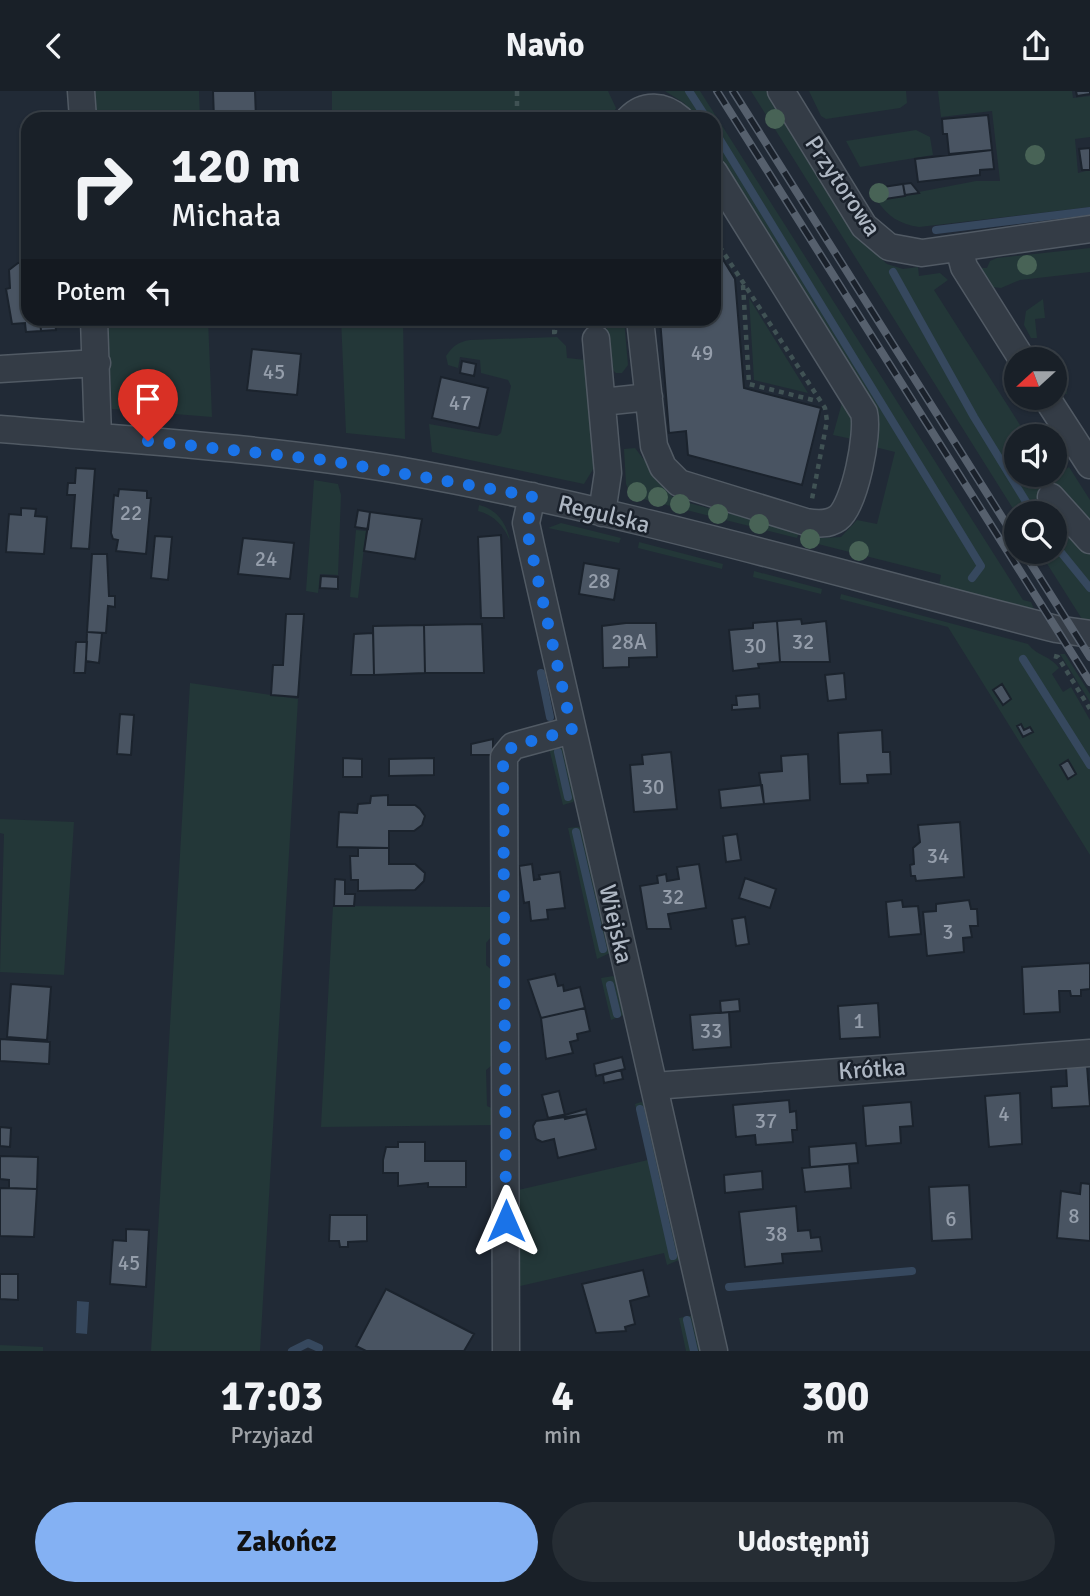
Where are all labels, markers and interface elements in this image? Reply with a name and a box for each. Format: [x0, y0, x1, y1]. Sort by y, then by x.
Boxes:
text: Navio [505, 26, 585, 65]
icon: back [35, 27, 73, 65]
icon: share [1017, 27, 1055, 65]
street label: Przytorowa [798, 130, 888, 242]
text: 120 m [171, 136, 301, 196]
icon: right [56, 140, 147, 231]
text: Michała [171, 196, 281, 235]
icon: left [140, 273, 178, 311]
text: Potem [56, 276, 126, 308]
house number: 49 [691, 340, 713, 366]
north arrow [1004, 347, 1068, 409]
map controls [1004, 347, 1067, 564]
house number: 45 [263, 359, 285, 385]
pin [118, 369, 178, 441]
icon: arrive [129, 380, 167, 418]
house number: 47 [449, 390, 471, 416]
button: sound [1004, 424, 1067, 487]
street label: Regulska [555, 488, 653, 540]
house number: 22 [120, 500, 142, 526]
button: search [1004, 501, 1067, 564]
house number: 24 [255, 546, 277, 572]
house number: 28 [588, 568, 610, 594]
house number: 28A [611, 629, 647, 655]
house number: 32 [792, 629, 814, 655]
house number: 30 [744, 633, 766, 659]
house number: 30 [642, 774, 664, 800]
house number: 34 [927, 843, 949, 869]
street label: Wiejska [592, 882, 640, 966]
house number: 32 [662, 884, 684, 910]
house number: 3 [942, 919, 954, 945]
house number: 1 [853, 1008, 865, 1034]
house number: 33 [700, 1018, 722, 1044]
street label: Krótka [837, 1052, 907, 1086]
house number: 4 [998, 1101, 1010, 1127]
house number: 37 [755, 1108, 777, 1134]
position arrow [469, 1184, 543, 1258]
house number: 8 [1068, 1203, 1080, 1229]
house number: 6 [945, 1206, 957, 1232]
house number: 38 [765, 1221, 787, 1247]
house number: 45 [118, 1250, 140, 1276]
text: 17:03 [220, 1371, 324, 1422]
text: 4 [551, 1371, 574, 1422]
text: 300 [801, 1371, 870, 1422]
text: Przyjazd [230, 1421, 313, 1450]
text: min [544, 1421, 581, 1450]
text: m [826, 1421, 845, 1450]
button: Zakończ [35, 1502, 538, 1582]
button: Udostępnij [552, 1502, 1055, 1582]

